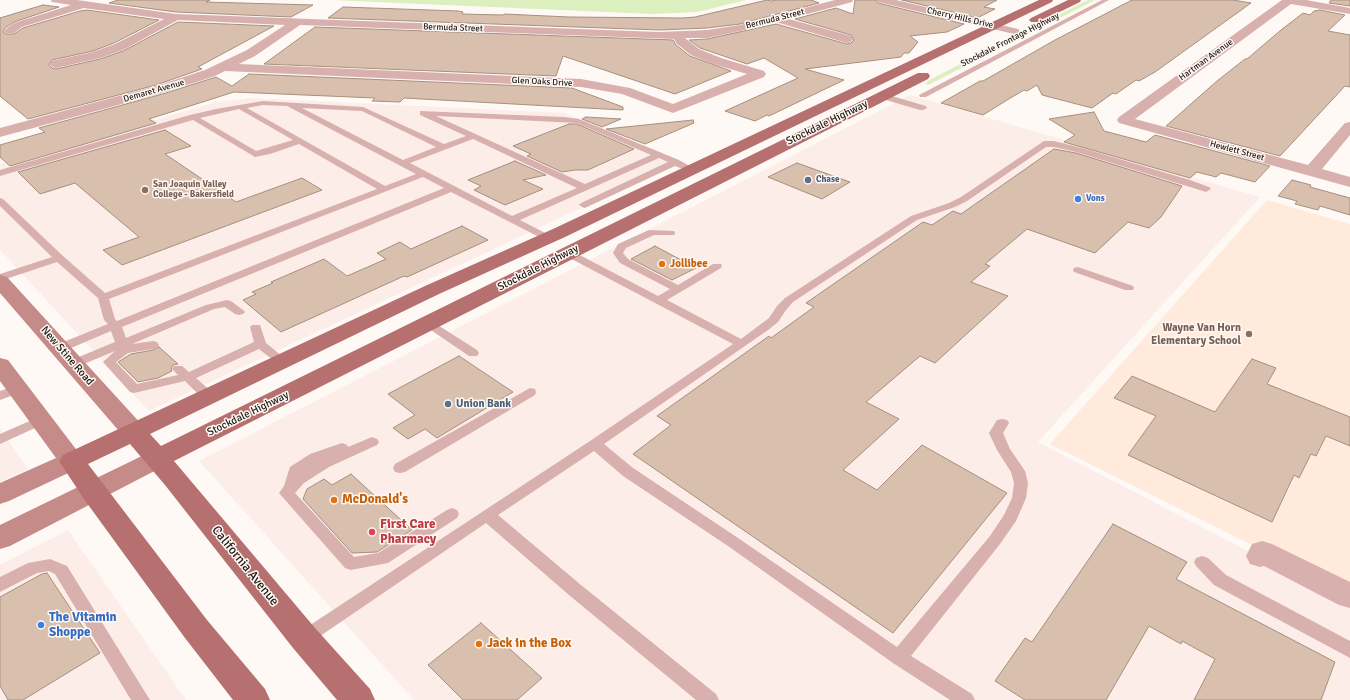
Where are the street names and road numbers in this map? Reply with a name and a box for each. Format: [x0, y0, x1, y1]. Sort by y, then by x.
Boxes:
street label: Cherry Hills Drive [926, 5, 994, 31]
street label: Bermuda Street [745, 6, 805, 32]
street label: Stockdale Frontage Highway [959, 10, 1061, 70]
street label: Bermuda Street [423, 22, 483, 34]
street label: Hartman Avenue [1177, 37, 1235, 83]
street label: Glen Oaks Drive [511, 75, 573, 89]
street label: Demaret Avenue [122, 77, 186, 105]
street label: Stockdale Highway [784, 98, 870, 148]
street label: Hewlett Street [1209, 139, 1265, 163]
street label: Stockdale Highway [495, 242, 581, 294]
street label: New Stine Road [38, 324, 96, 388]
street label: Stockdale Highway [205, 389, 291, 439]
street label: California Avenue [208, 523, 282, 609]

